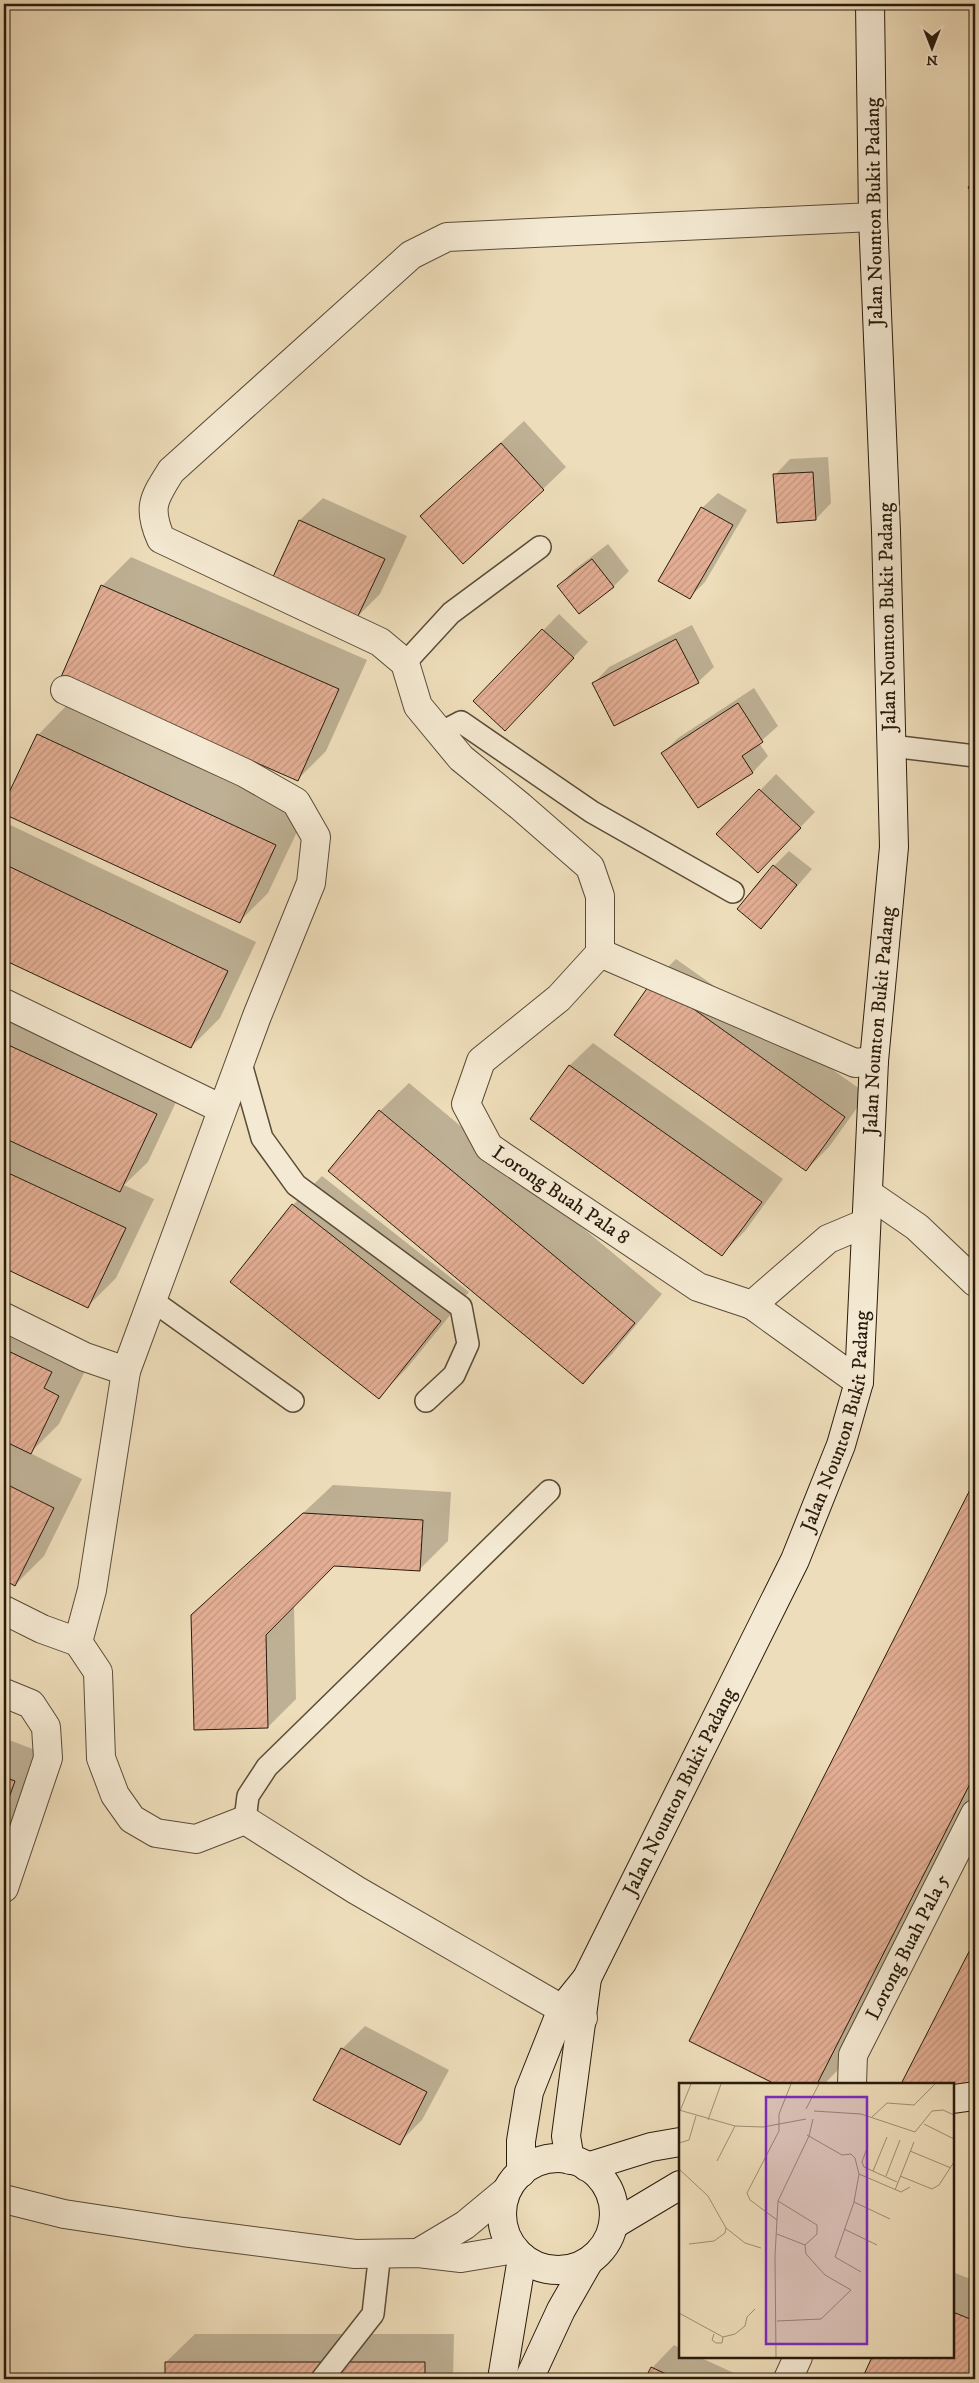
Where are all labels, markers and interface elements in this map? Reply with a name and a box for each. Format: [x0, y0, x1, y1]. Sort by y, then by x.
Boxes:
north arrow [906, 22, 956, 72]
text: N [926, 51, 938, 69]
street label: Jalan Nounton Bukit Padang [861, 97, 890, 329]
street label: Jalan Nounton Bukit Padang [874, 502, 903, 734]
street label: Jalan Nounton Bukit Padang [858, 905, 901, 1137]
street label: Lorong Buah Pala 8 [487, 1140, 634, 1250]
street label: Jalan Nounton Bukit Padang [794, 1310, 875, 1537]
street label: Jalan Nounton Bukit Padang [617, 1683, 742, 1901]
street label: Lorong Buah Pala 5 [860, 1870, 955, 2024]
inset map [679, 2083, 954, 2358]

